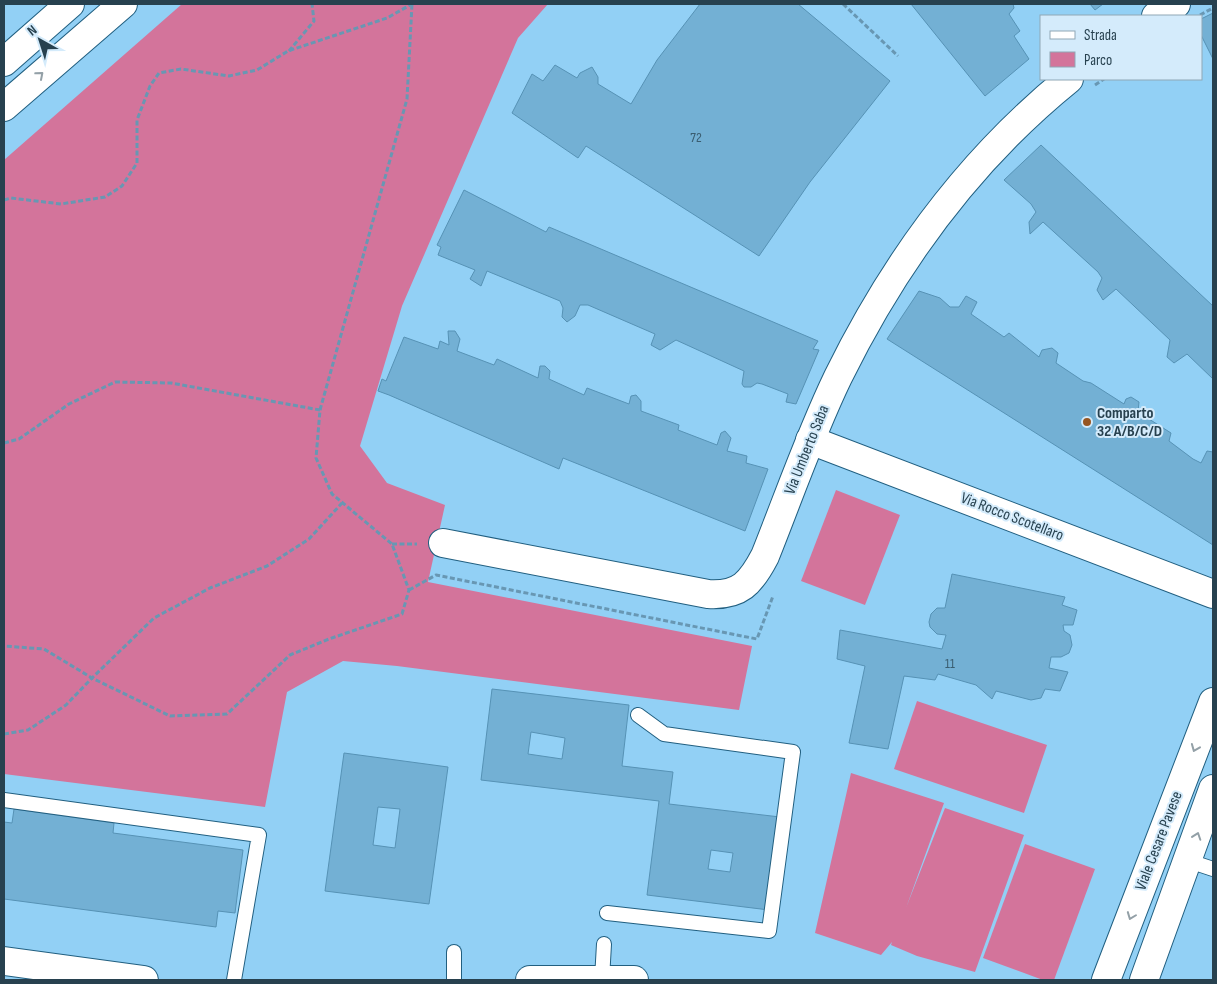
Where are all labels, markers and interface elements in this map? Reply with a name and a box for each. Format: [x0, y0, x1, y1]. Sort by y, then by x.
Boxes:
north arrow [15, 15, 65, 65]
legend [1040, 15, 1202, 80]
text: N [24, 21, 40, 39]
text: Strada [1084, 26, 1117, 45]
text: Parco [1084, 51, 1112, 70]
one-way arrow [35, 72, 44, 81]
house number: 72 [690, 129, 702, 146]
street label: Via Umberto Saba [780, 403, 834, 497]
place label: Comparto 32 A/B/C/D [1097, 404, 1162, 441]
marker: Comparto 32 A/B/C/D [1081, 416, 1093, 428]
street label: Via Rocco Scotellaro [958, 489, 1066, 545]
house number: 11 [945, 655, 955, 672]
one-way arrow [1191, 743, 1202, 752]
street label: Viale Cesare Pavese [1131, 789, 1187, 893]
one-way arrow [1191, 832, 1201, 841]
one-way arrow [1127, 911, 1137, 920]

